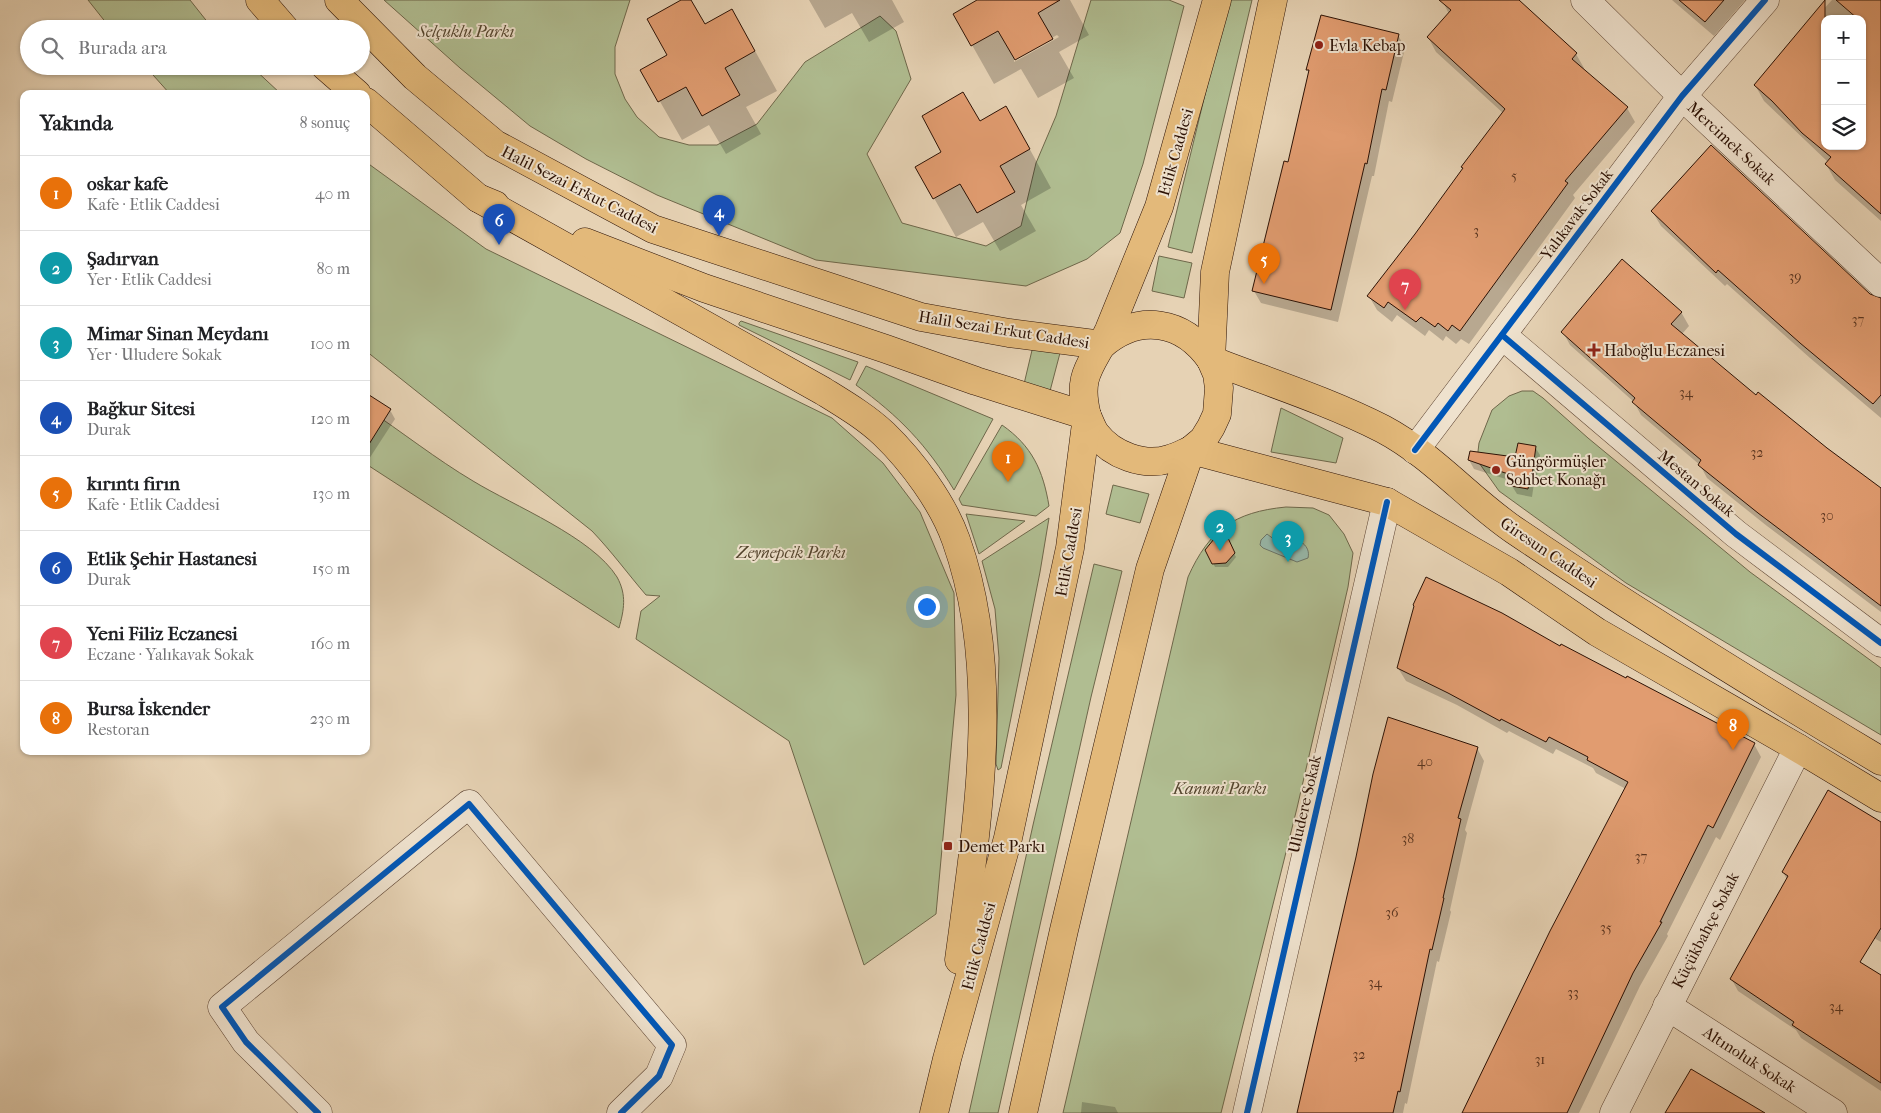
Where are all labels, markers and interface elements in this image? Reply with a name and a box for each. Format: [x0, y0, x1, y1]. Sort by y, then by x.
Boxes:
map controls [1821, 15, 1866, 150]
button: + [1821, 15, 1866, 60]
search box [20, 20, 370, 75]
park label: Selçuklu Parkı [417, 22, 515, 41]
icon: search [38, 34, 66, 62]
place label: Evla Kebap [1329, 36, 1406, 55]
text: Burada ara [78, 37, 167, 59]
marker: Evla Kebap [1313, 39, 1325, 51]
button: − [1821, 60, 1866, 105]
street label: Mercimek Sokak [1684, 98, 1780, 190]
button: layers [1821, 105, 1866, 150]
street label: Etlik Caddesi [1154, 106, 1197, 198]
text: Yakında [40, 111, 113, 135]
text: 8 sonuç [299, 113, 350, 132]
street label: Halil Sezai Erkut Caddesi [498, 142, 661, 237]
street label: Yalıkavak Sokak [1536, 165, 1617, 264]
house number: 5 [1511, 167, 1517, 184]
text: oskar kafe [87, 173, 168, 195]
text: 1 [53, 184, 59, 203]
text: 40 m [315, 184, 350, 203]
text: Kafe · Etlik Caddesi [87, 195, 220, 214]
pin: 4 [703, 195, 735, 236]
pin: 6 [483, 204, 515, 245]
house number: 3 [1473, 222, 1479, 239]
pin: 5 [1248, 243, 1280, 284]
text: Şadırvan [87, 248, 159, 270]
text: 2 [52, 259, 60, 278]
text: 80 m [316, 259, 350, 278]
house number: 39 [1788, 268, 1802, 285]
pin: 7 [1389, 269, 1421, 310]
text: Yer · Etlik Caddesi [87, 270, 212, 289]
street label: Halil Sezai Erkut Caddesi [917, 307, 1091, 352]
house number: 37 [1852, 311, 1864, 328]
text: Mimar Sinan Meydanı [87, 323, 269, 345]
text: 3 [53, 334, 59, 353]
text: 100 m [310, 334, 350, 353]
place label: Haboğlu Eczanesi [1604, 341, 1725, 360]
marker: Haboğlu Eczanesi [1588, 344, 1600, 356]
text: Yer · Uludere Sokak [87, 345, 222, 364]
house number: 34 [1679, 384, 1694, 401]
text: Bağkur Sitesi [87, 398, 195, 420]
text: 4 [51, 409, 61, 428]
text: 120 m [311, 409, 350, 428]
text: Durak [87, 420, 131, 439]
pin: 1 [992, 441, 1024, 482]
house number: 32 [1751, 444, 1763, 461]
street label: Mestan Sokak [1654, 446, 1739, 521]
place label: Güngörmüşler Sohbet Konağı [1506, 452, 1606, 489]
marker: Güngörmüşler Sohbet Konağı [1490, 464, 1502, 476]
text: kırıntı fırın [87, 473, 180, 495]
text: 5 [53, 484, 59, 503]
text: 130 m [312, 484, 350, 503]
text: Kafe · Etlik Caddesi [87, 495, 220, 514]
street label: Etlik Caddesi [1051, 506, 1086, 598]
house number: 30 [1820, 507, 1834, 524]
pin: 2 [1204, 510, 1236, 551]
street label: Giresun Caddesi [1497, 513, 1601, 592]
pin: 3 [1272, 521, 1304, 562]
park label: Zeynepcik Parkı [735, 543, 846, 562]
text: Etlik Şehir Hastanesi [87, 548, 257, 570]
text: 6 [52, 559, 60, 578]
text: 150 m [312, 559, 350, 578]
text: Durak [87, 570, 131, 589]
your location [914, 594, 940, 620]
text: Yeni Filiz Eczanesi [87, 623, 238, 645]
text: 7 [52, 634, 60, 653]
text: 160 m [310, 634, 350, 653]
text: Eczane · Yalıkavak Sokak [87, 645, 254, 664]
text: Bursa İskender [87, 698, 210, 720]
text: 8 [52, 709, 60, 728]
text: 230 m [310, 709, 350, 728]
pin: 8 [1717, 709, 1749, 750]
text: Restoran [87, 720, 149, 739]
street label: Uludere Sokak [1284, 752, 1325, 855]
house number: 40 [1417, 753, 1433, 770]
park label: Kanuni Parkı [1172, 779, 1267, 798]
house number: 38 [1402, 830, 1414, 847]
place label: Demet Parkı [958, 837, 1045, 856]
marker: Demet Parkı [942, 840, 954, 852]
house number: 37 [1635, 848, 1647, 865]
street label: Küçükbahçe Sokak [1668, 868, 1743, 991]
street label: Etlik Caddesi [958, 900, 999, 992]
house number: 36 [1385, 904, 1399, 921]
house number: 35 [1600, 919, 1612, 936]
house number: 34 [1368, 974, 1383, 991]
house number: 33 [1567, 984, 1579, 1001]
house number: 34 [1829, 998, 1844, 1015]
street label: Altınoluk Sokak [1699, 1022, 1801, 1097]
house number: 32 [1353, 1046, 1365, 1063]
house number: 31 [1535, 1051, 1545, 1068]

